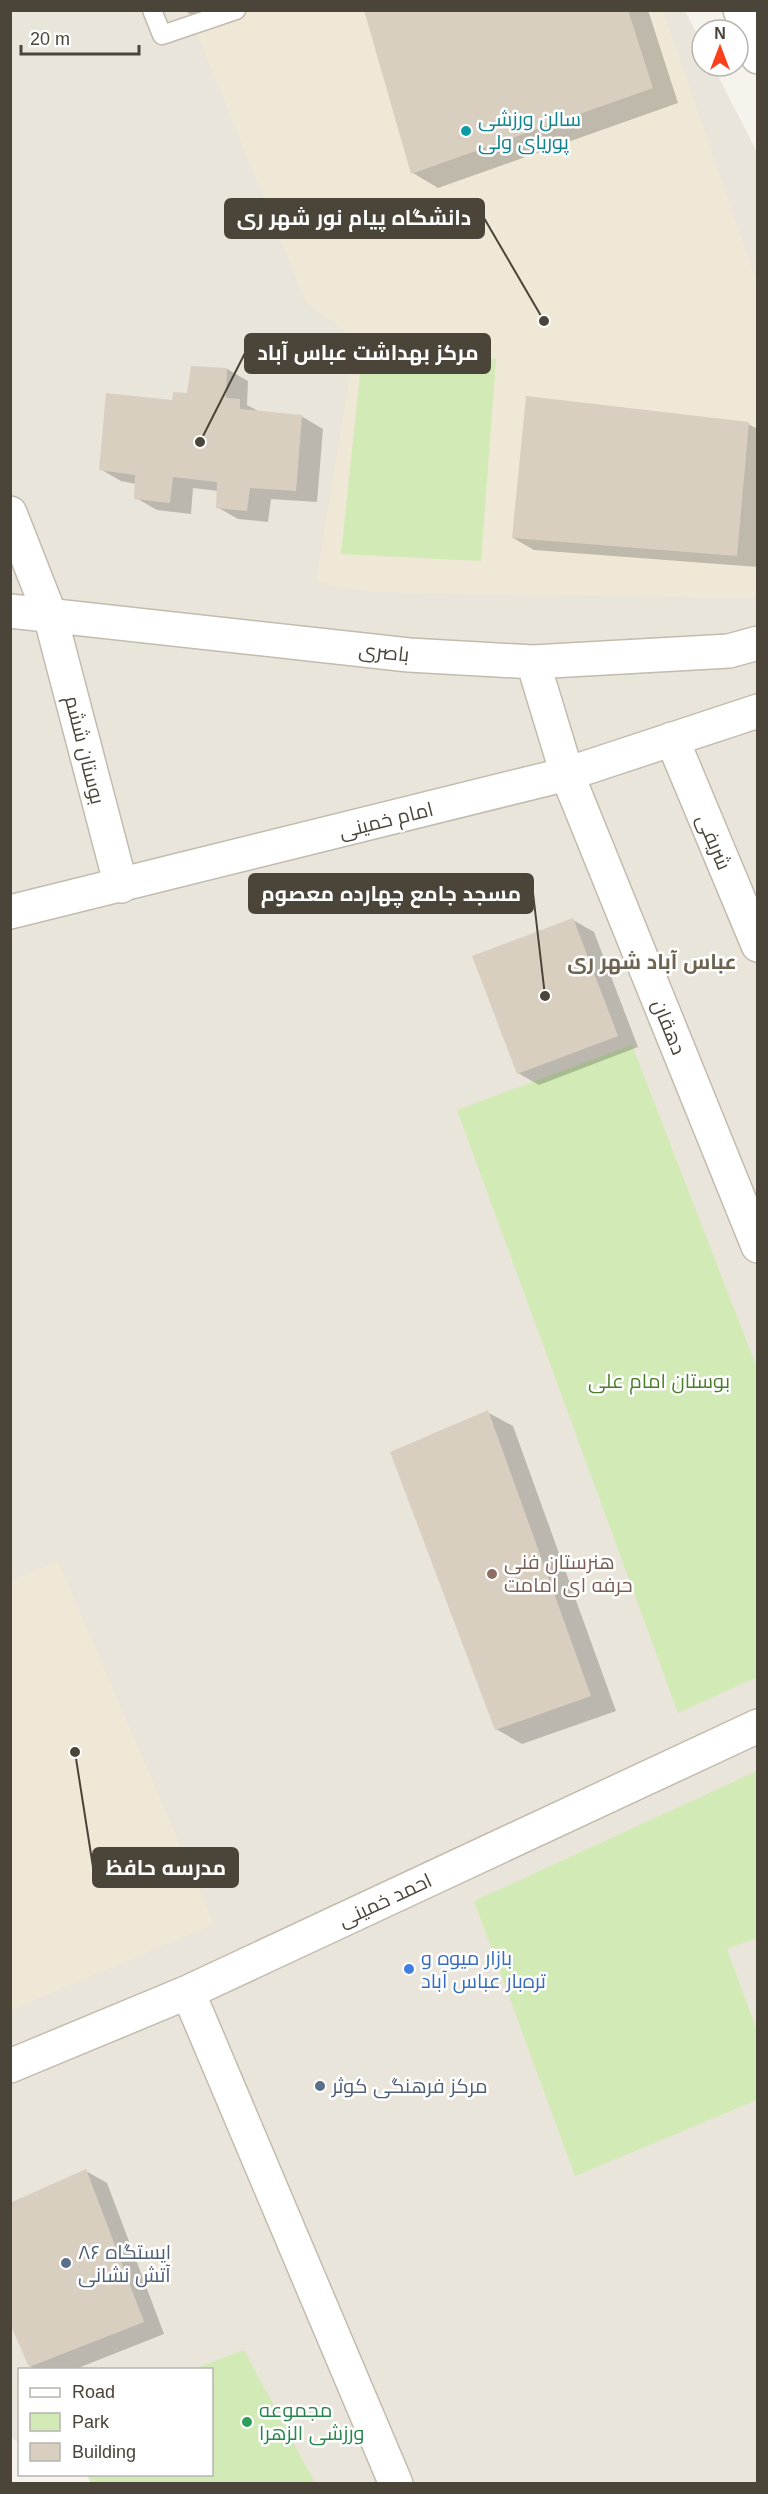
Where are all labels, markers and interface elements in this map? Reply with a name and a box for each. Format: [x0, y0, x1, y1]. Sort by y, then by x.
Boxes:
scale bar [21, 18, 140, 56]
north arrow [690, 18, 750, 78]
text: N [714, 25, 726, 42]
text: 20 m [30, 29, 70, 49]
place label: سالن ورزشی پوریای ولی [478, 108, 581, 155]
marker: سالن ورزشی پوریای ولی [459, 124, 473, 138]
callout: دانشگاه پیام نور شهر ری [225, 199, 484, 238]
text: دانشگاه پیام نور شهر ری [237, 206, 471, 233]
callout: مرکز ‌بهداشت عباس آباد [245, 334, 490, 373]
text: مرکز ‌بهداشت عباس آباد [257, 341, 479, 366]
street label: باصری [357, 638, 410, 668]
street label: بوستان ششم [58, 693, 109, 807]
street label: امام خمینی [337, 798, 436, 845]
street label: شریفی [691, 811, 735, 874]
callout: مسجد جامع چهارده معصوم [249, 874, 533, 913]
text: مسجد جامع چهارده معصوم [261, 882, 521, 909]
district label: عباس آباد شهر ری [567, 950, 737, 975]
street label: دهقان [646, 996, 690, 1059]
park label: بوستان امام علی [588, 1370, 730, 1395]
place label: هنرستان فنی حرفه ای امامت [504, 1551, 633, 1598]
marker: هنرستان فنی حرفه ای امامت [485, 1567, 499, 1581]
callout: مدرسه حافظ [93, 1848, 238, 1887]
text: مدرسه حافظ [106, 1856, 226, 1880]
street label: احمد خمینی [335, 1869, 436, 1933]
place label: بازار میوه و تره‌بار عباس آباد [421, 1947, 546, 1994]
marker: بازار میوه و تره‌بار عباس آباد [402, 1962, 416, 1976]
place label: مرکز فرهنگی کوثر [331, 2075, 488, 2099]
marker: مرکز فرهنگی کوثر [313, 2079, 327, 2093]
place label: ایستگاه ۸۶ آتش نشانی [78, 2241, 171, 2288]
marker: ایستگاه ۸۶ آتش نشانی [59, 2256, 73, 2270]
legend [18, 2368, 213, 2476]
text: Road [72, 2382, 115, 2402]
place label: مجموعه ورزشی الزهرا [259, 2399, 364, 2446]
text: Park [72, 2412, 110, 2432]
marker: مجموعه ورزشی الزهرا [240, 2415, 254, 2429]
text: Building [72, 2442, 136, 2462]

